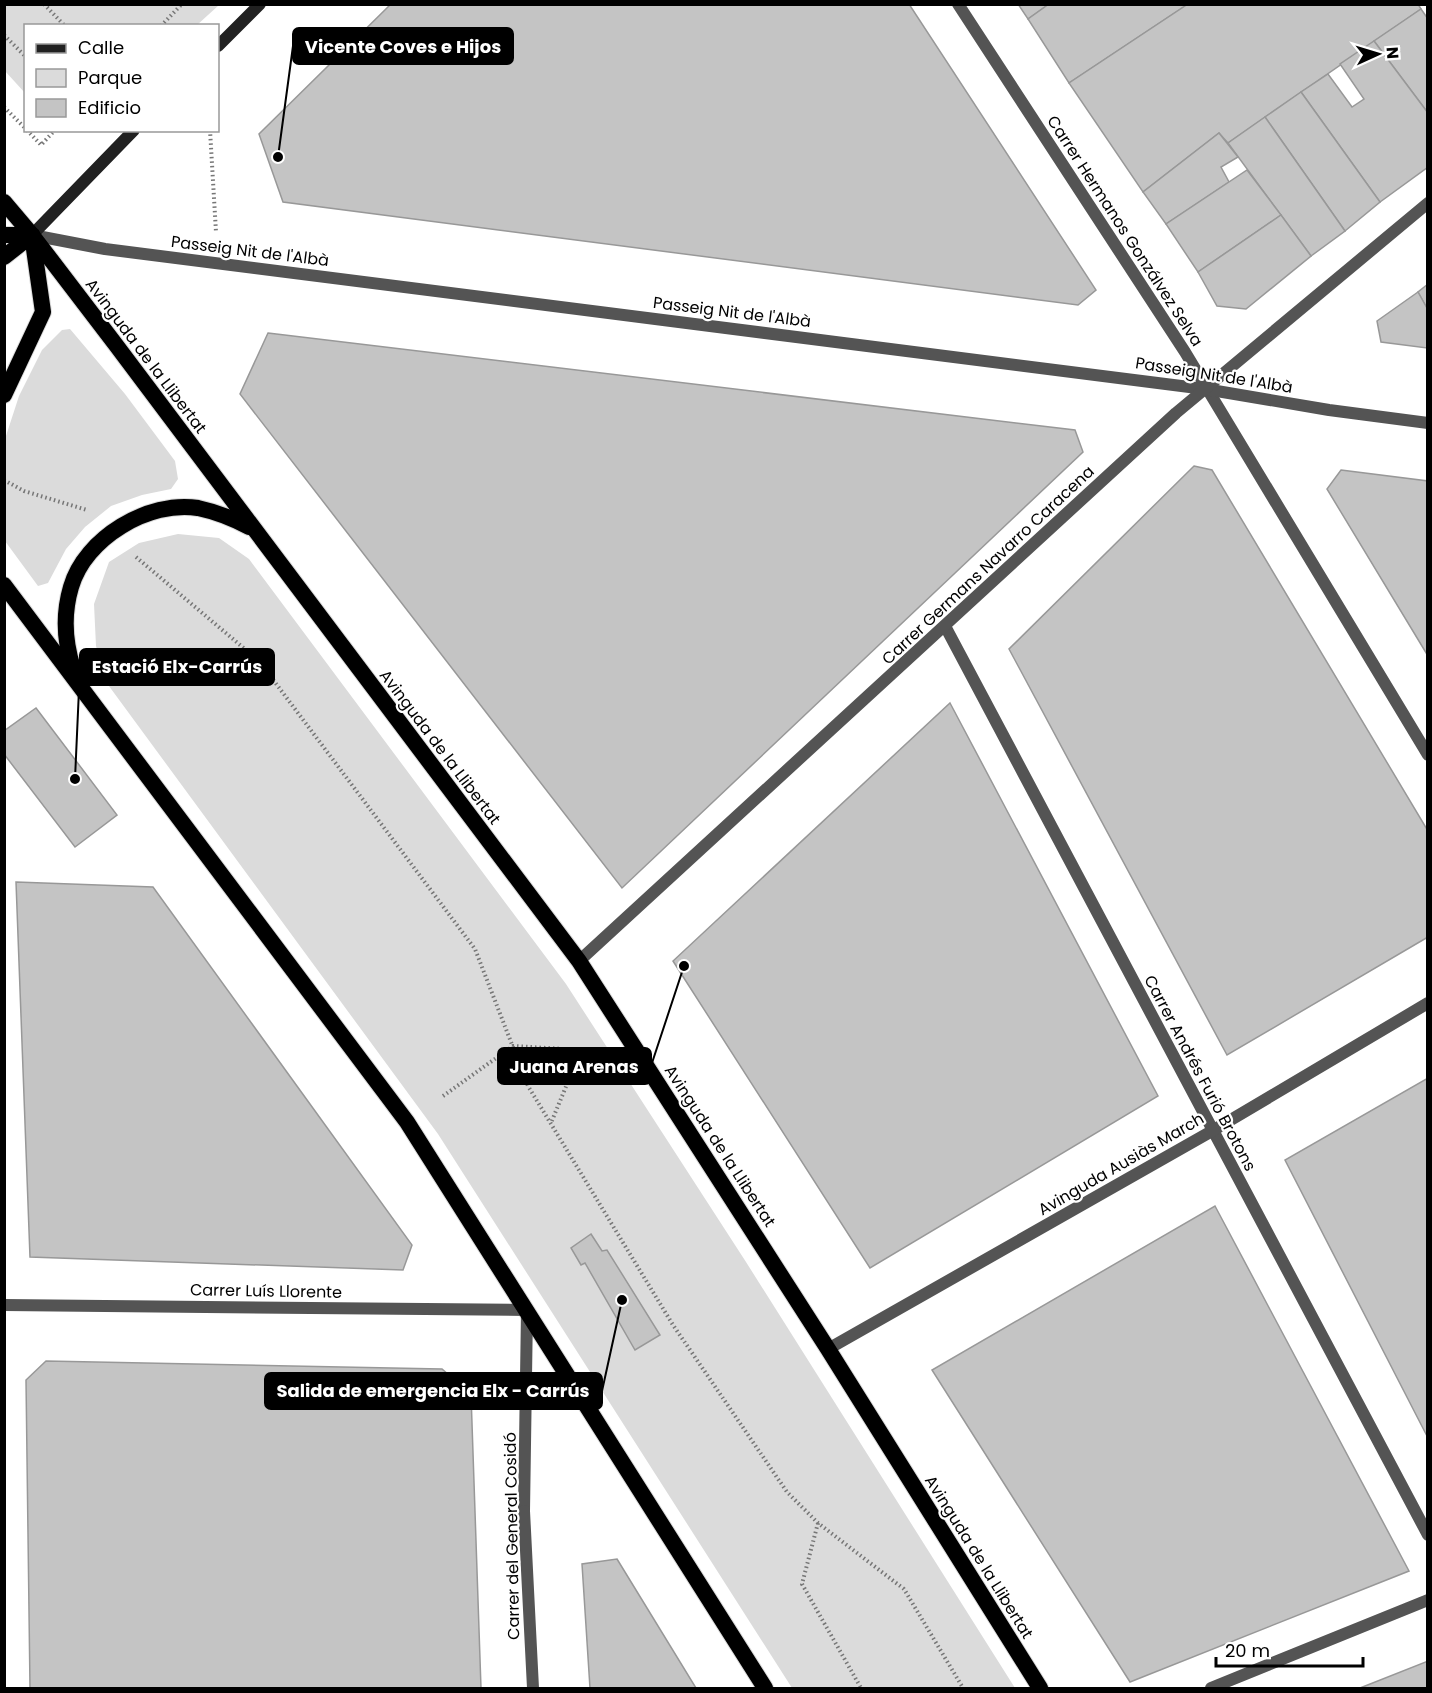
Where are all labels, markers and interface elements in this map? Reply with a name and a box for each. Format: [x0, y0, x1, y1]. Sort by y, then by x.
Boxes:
legend [24, 24, 219, 132]
north arrow [1348, 24, 1408, 84]
callout: Vicente Coves e Hijos [293, 28, 513, 64]
text: Vicente Coves e Hijos [305, 34, 501, 59]
text: Calle [78, 35, 124, 60]
text: N [1381, 46, 1404, 60]
text: Parque [78, 65, 142, 90]
text: Edificio [78, 95, 141, 120]
street label: Carrer Hermanos Gonzálvez Selva [1042, 111, 1208, 351]
street label: Passeig Nit de l'Albà [170, 230, 330, 272]
street label: Avinguda de la Llibertat [80, 274, 212, 438]
street label: Passeig Nit de l'Albà [652, 291, 812, 333]
street label: Passeig Nit de l'Albà [1134, 351, 1294, 399]
street label: Carrer Germans Navarro Caracena [877, 460, 1099, 670]
callout: Estació Elx-Carrús [80, 649, 274, 685]
text: Estació Elx-Carrús [92, 654, 262, 679]
street label: Avinguda de la Llibertat [374, 665, 506, 829]
street label: Carrer Andrés Furió Brotons [1138, 971, 1262, 1175]
callout: Juana Arenas [498, 1048, 651, 1084]
text: Juana Arenas [509, 1054, 639, 1079]
street label: Avinguda de la Llibertat [659, 1061, 781, 1232]
street label: Avinguda Ausiàs March [1034, 1107, 1208, 1221]
street label: Carrer Luís Llorente [190, 1278, 342, 1304]
callout: Salida de emergencia Elx - Carrús [265, 1373, 602, 1409]
text: Salida de emergencia Elx - Carrús [276, 1378, 590, 1403]
street label: Carrer del General Cosidó [499, 1432, 525, 1640]
street label: Avinguda de la Llibertat [919, 1471, 1039, 1643]
scale bar [1216, 1630, 1363, 1668]
text: 20 m [1225, 1638, 1270, 1663]

